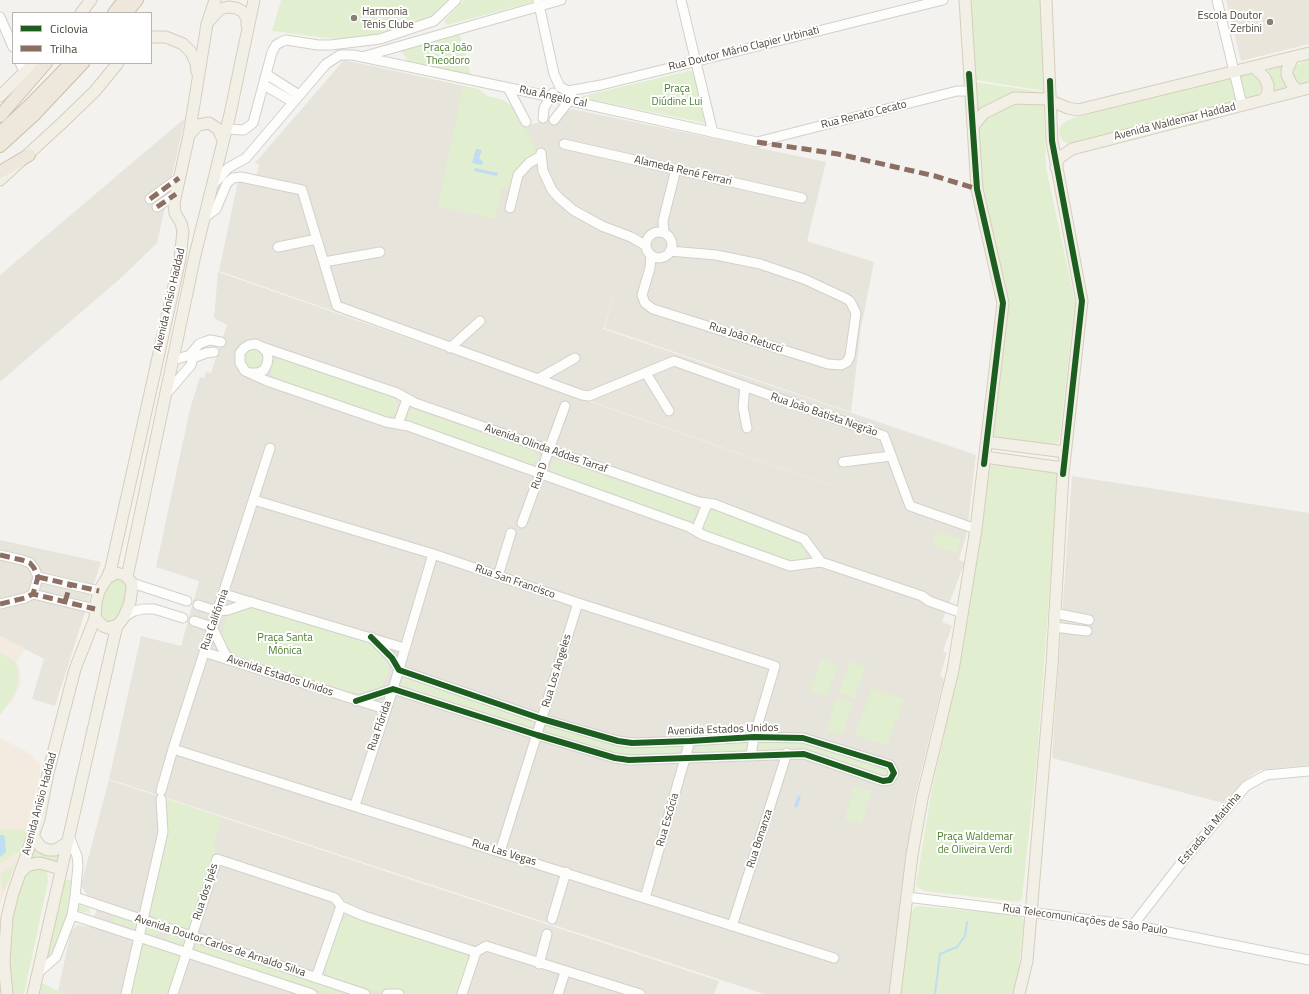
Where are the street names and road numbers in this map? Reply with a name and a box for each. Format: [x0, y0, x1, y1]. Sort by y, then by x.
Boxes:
street label: Rua Doutor Mário Clapier Urbinati [667, 24, 821, 74]
street label: Rua Ângelo Cal [518, 83, 588, 111]
street label: Rua Renato Cecato [820, 98, 908, 132]
street label: Avenida Waldemar Haddad [1113, 100, 1237, 144]
street label: Alameda René Ferrari [633, 153, 733, 189]
street label: Avenida Anísio Haddad [152, 247, 188, 353]
street label: Rua João Retucci [707, 320, 785, 356]
street label: Rua João Batista Negrão [769, 390, 879, 440]
street label: Avenida Olinda Addas Tarraf [483, 422, 609, 476]
street label: Rua D [529, 461, 551, 491]
street label: Rua San Francisco [473, 562, 557, 602]
street label: Rua Califórnia [198, 588, 232, 652]
street label: Rua Los Angeles [540, 633, 574, 709]
street label: Avenida Estados Unidos [225, 653, 335, 699]
street label: Rua Flórida [365, 699, 395, 753]
street label: Avenida Estados Unidos [667, 721, 779, 739]
street label: Avenida Anísio Haddad [20, 751, 60, 857]
street label: Estrada da Matinha [1176, 790, 1244, 868]
street label: Rua Escócia [654, 792, 682, 848]
street label: Rua Bonanza [744, 808, 776, 870]
street label: Rua Las Vegas [470, 837, 538, 869]
street label: Rua dos Ipês [191, 862, 221, 922]
street label: Rua Telecomunicações de São Paulo [1002, 902, 1168, 938]
street label: Avenida Doutor Carlos de Arnaldo Silva [133, 912, 307, 980]

